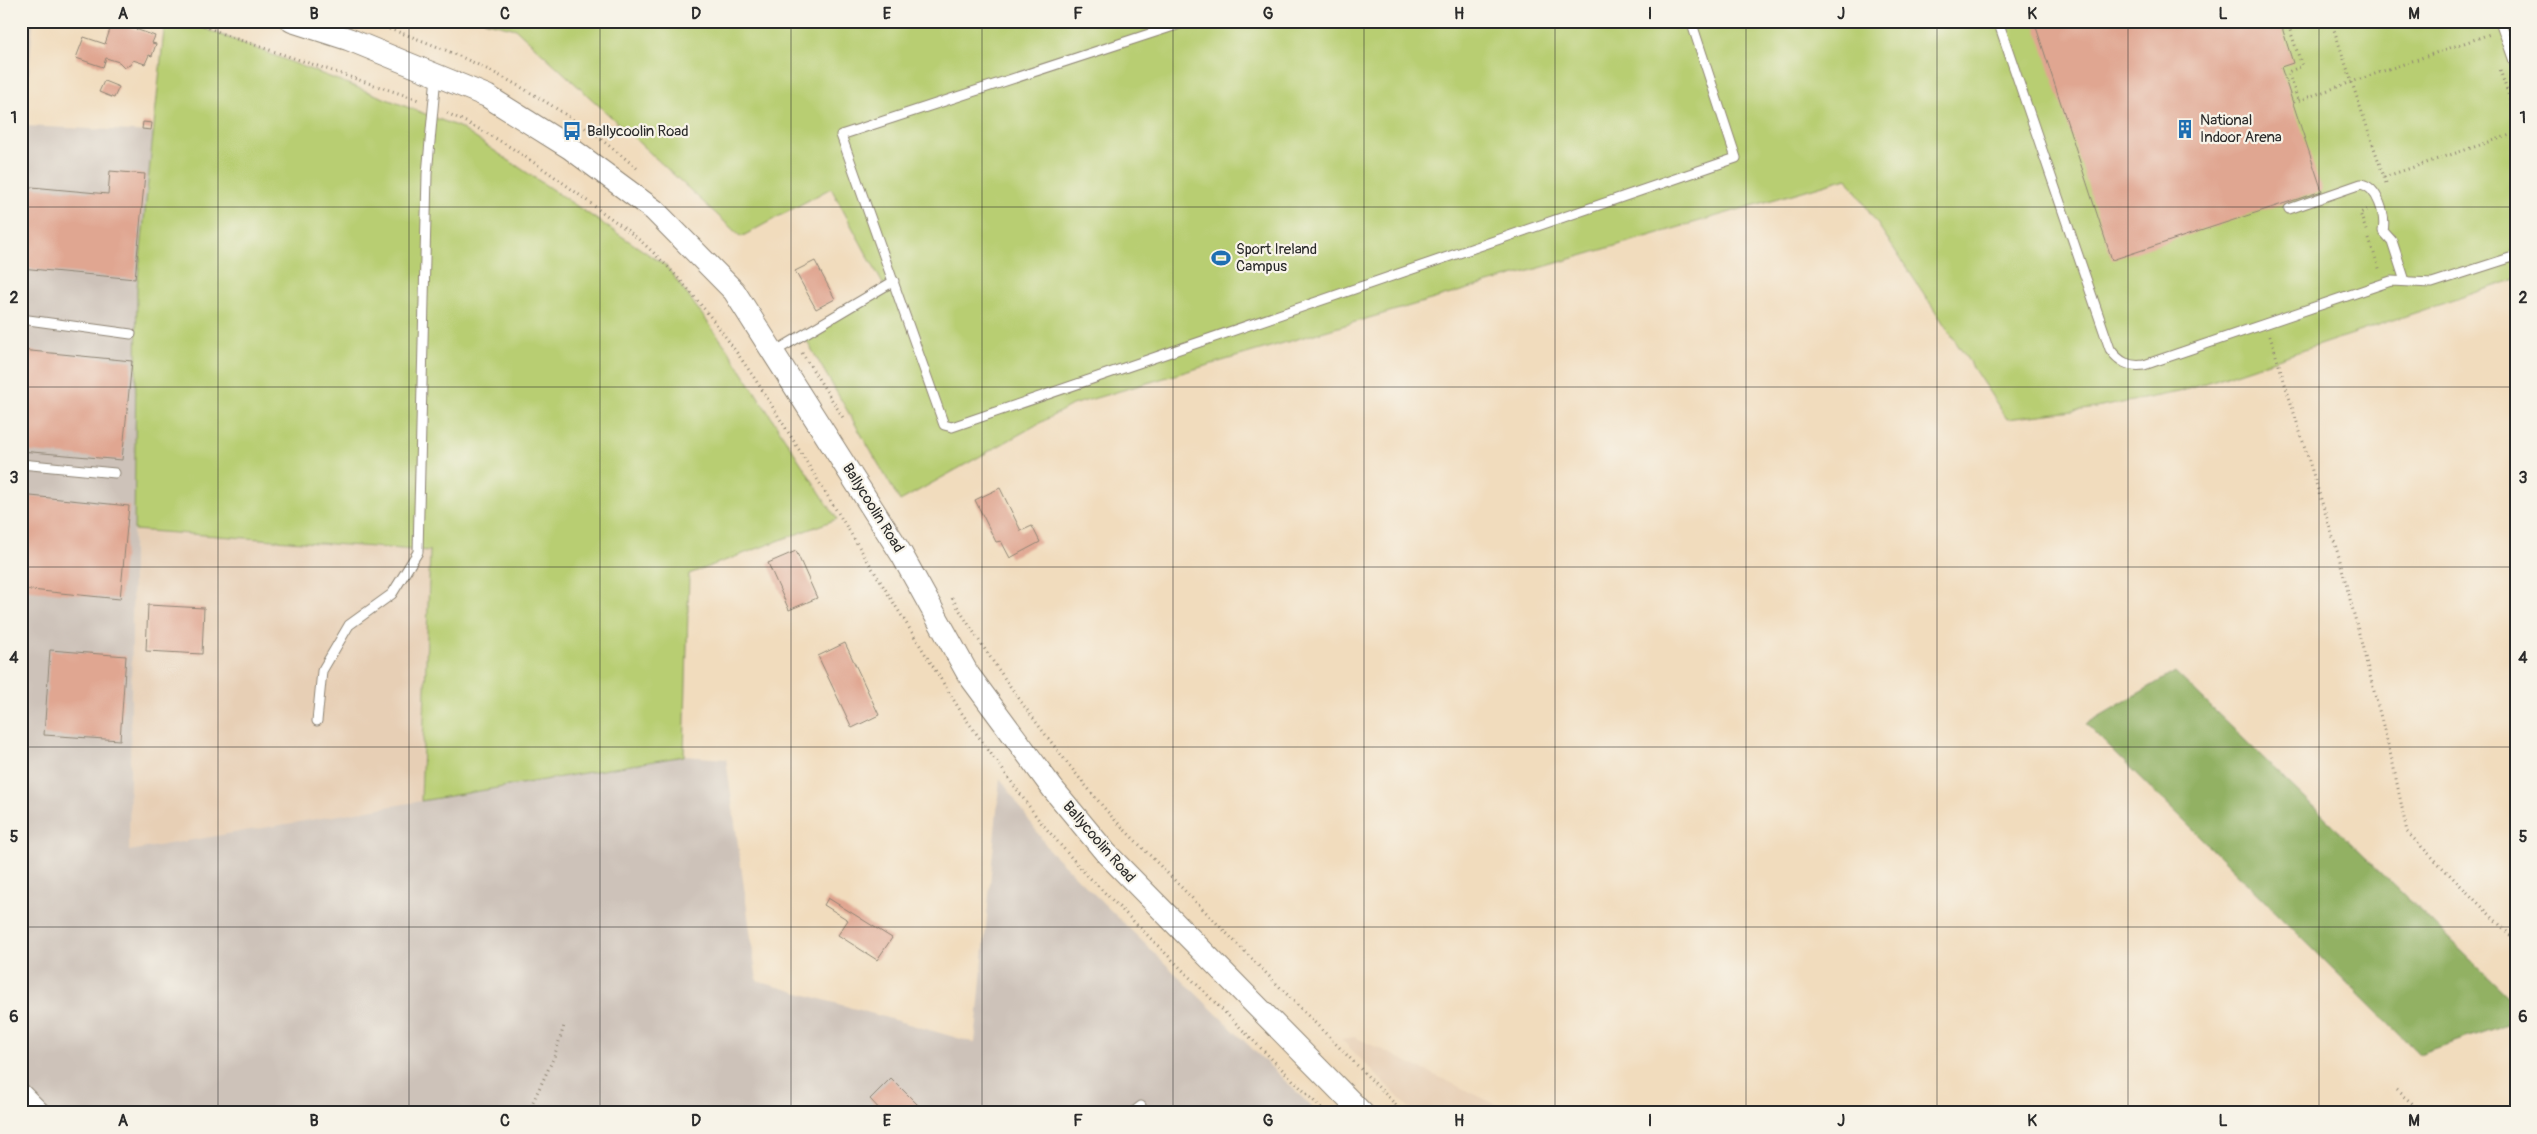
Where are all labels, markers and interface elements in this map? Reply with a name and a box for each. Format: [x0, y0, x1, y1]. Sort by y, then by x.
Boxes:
text: A [118, 4, 129, 24]
text: B [309, 4, 319, 24]
text: C [500, 4, 510, 24]
text: D [691, 4, 701, 24]
text: E [883, 4, 892, 24]
text: F [1073, 4, 1083, 24]
text: G [1263, 4, 1274, 24]
text: H [1454, 4, 1464, 24]
text: I [1648, 4, 1652, 24]
text: J [1837, 4, 1845, 24]
text: K [2027, 4, 2037, 24]
text: L [2218, 4, 2228, 24]
text: M [2408, 4, 2420, 24]
text: 1 [11, 108, 17, 128]
text: 1 [2520, 108, 2526, 128]
place label: National Indoor Arena [2200, 111, 2282, 147]
building icon: National Indoor Arena [2174, 118, 2196, 140]
bus stop icon: Ballycoolin Road [561, 120, 583, 142]
place label: Ballycoolin Road [587, 122, 689, 141]
place label: Sport Ireland Campus [1236, 240, 1317, 276]
sports icon: Sport Ireland Campus [1210, 247, 1232, 269]
text: 2 [10, 288, 19, 308]
text: 2 [2519, 288, 2528, 308]
street label: Ballycoolin Road [838, 460, 908, 556]
text: 3 [10, 468, 19, 488]
text: 3 [2519, 468, 2528, 488]
text: 4 [9, 648, 19, 668]
text: 4 [2518, 648, 2528, 668]
street label: Ballycoolin Road [1058, 797, 1140, 887]
text: 5 [10, 827, 19, 847]
text: 5 [2519, 827, 2528, 847]
text: 6 [9, 1007, 19, 1027]
text: 6 [2518, 1007, 2528, 1027]
text: A [118, 1111, 129, 1131]
text: B [309, 1111, 319, 1131]
text: C [500, 1111, 510, 1131]
text: D [691, 1111, 701, 1131]
text: E [883, 1111, 892, 1131]
text: F [1073, 1111, 1083, 1131]
text: G [1263, 1111, 1274, 1131]
text: H [1454, 1111, 1464, 1131]
text: I [1648, 1111, 1652, 1131]
text: J [1837, 1111, 1845, 1131]
text: K [2027, 1111, 2037, 1131]
text: L [2218, 1111, 2228, 1131]
text: M [2408, 1111, 2420, 1131]

